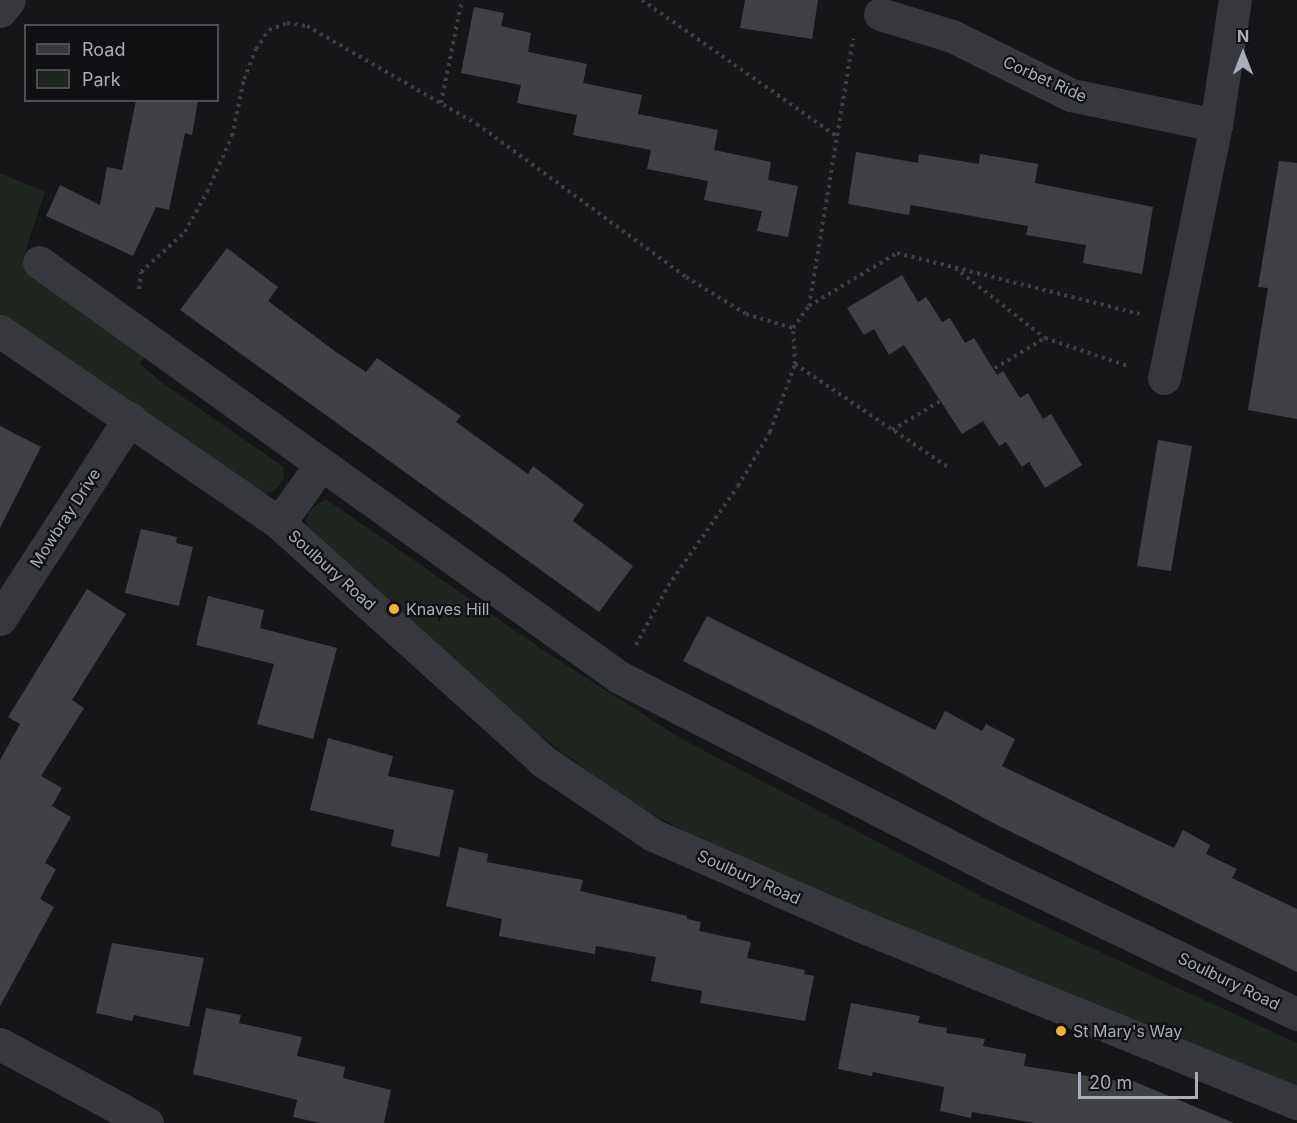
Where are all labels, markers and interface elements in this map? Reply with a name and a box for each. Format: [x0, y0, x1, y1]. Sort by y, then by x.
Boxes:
legend [24, 24, 219, 102]
north arrow [1213, 24, 1273, 84]
text: N [1237, 26, 1249, 46]
text: Road [82, 39, 125, 60]
street label: Corbet Ride [1000, 52, 1090, 106]
text: Park [82, 69, 121, 90]
street label: Mowbray Drive [26, 465, 104, 571]
street label: Soulbury Road [284, 526, 380, 614]
place label: Knaves Hill [406, 599, 489, 619]
marker: Knaves Hill [387, 602, 401, 616]
street label: Soulbury Road [694, 846, 804, 908]
street label: Soulbury Road [1175, 948, 1283, 1014]
place label: St Mary's Way [1073, 1021, 1182, 1041]
marker: St Mary's Way [1054, 1024, 1068, 1038]
scale bar [1081, 1060, 1201, 1098]
text: 20 m [1089, 1072, 1132, 1093]

